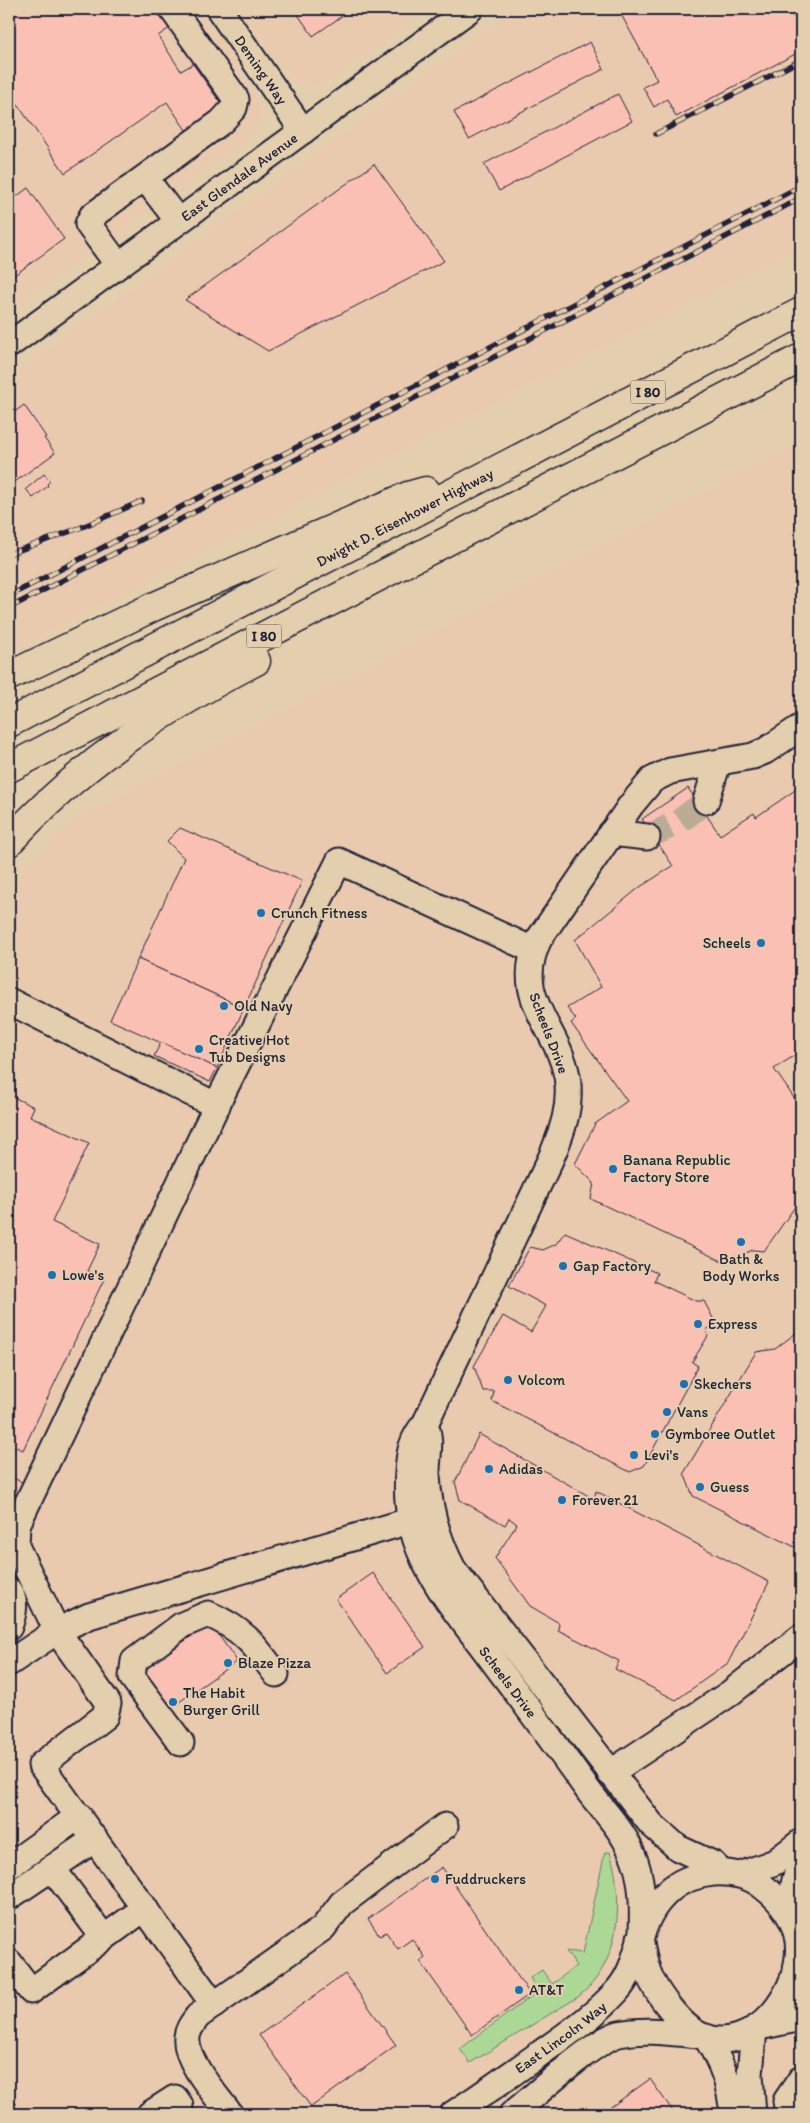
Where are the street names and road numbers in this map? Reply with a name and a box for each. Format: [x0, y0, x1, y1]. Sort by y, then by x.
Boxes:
street label: Deming Way [231, 32, 291, 108]
street label: East Glendale Avenue [178, 129, 301, 226]
road number: I 80 [630, 381, 666, 404]
street label: Dwight D. Eisenhower Highway [313, 464, 496, 571]
road number: I 80 [246, 624, 282, 648]
street label: Scheels Drive [525, 990, 573, 1076]
street label: Scheels Drive [475, 1643, 541, 1721]
street label: East Lincoln Way [511, 1998, 610, 2078]

